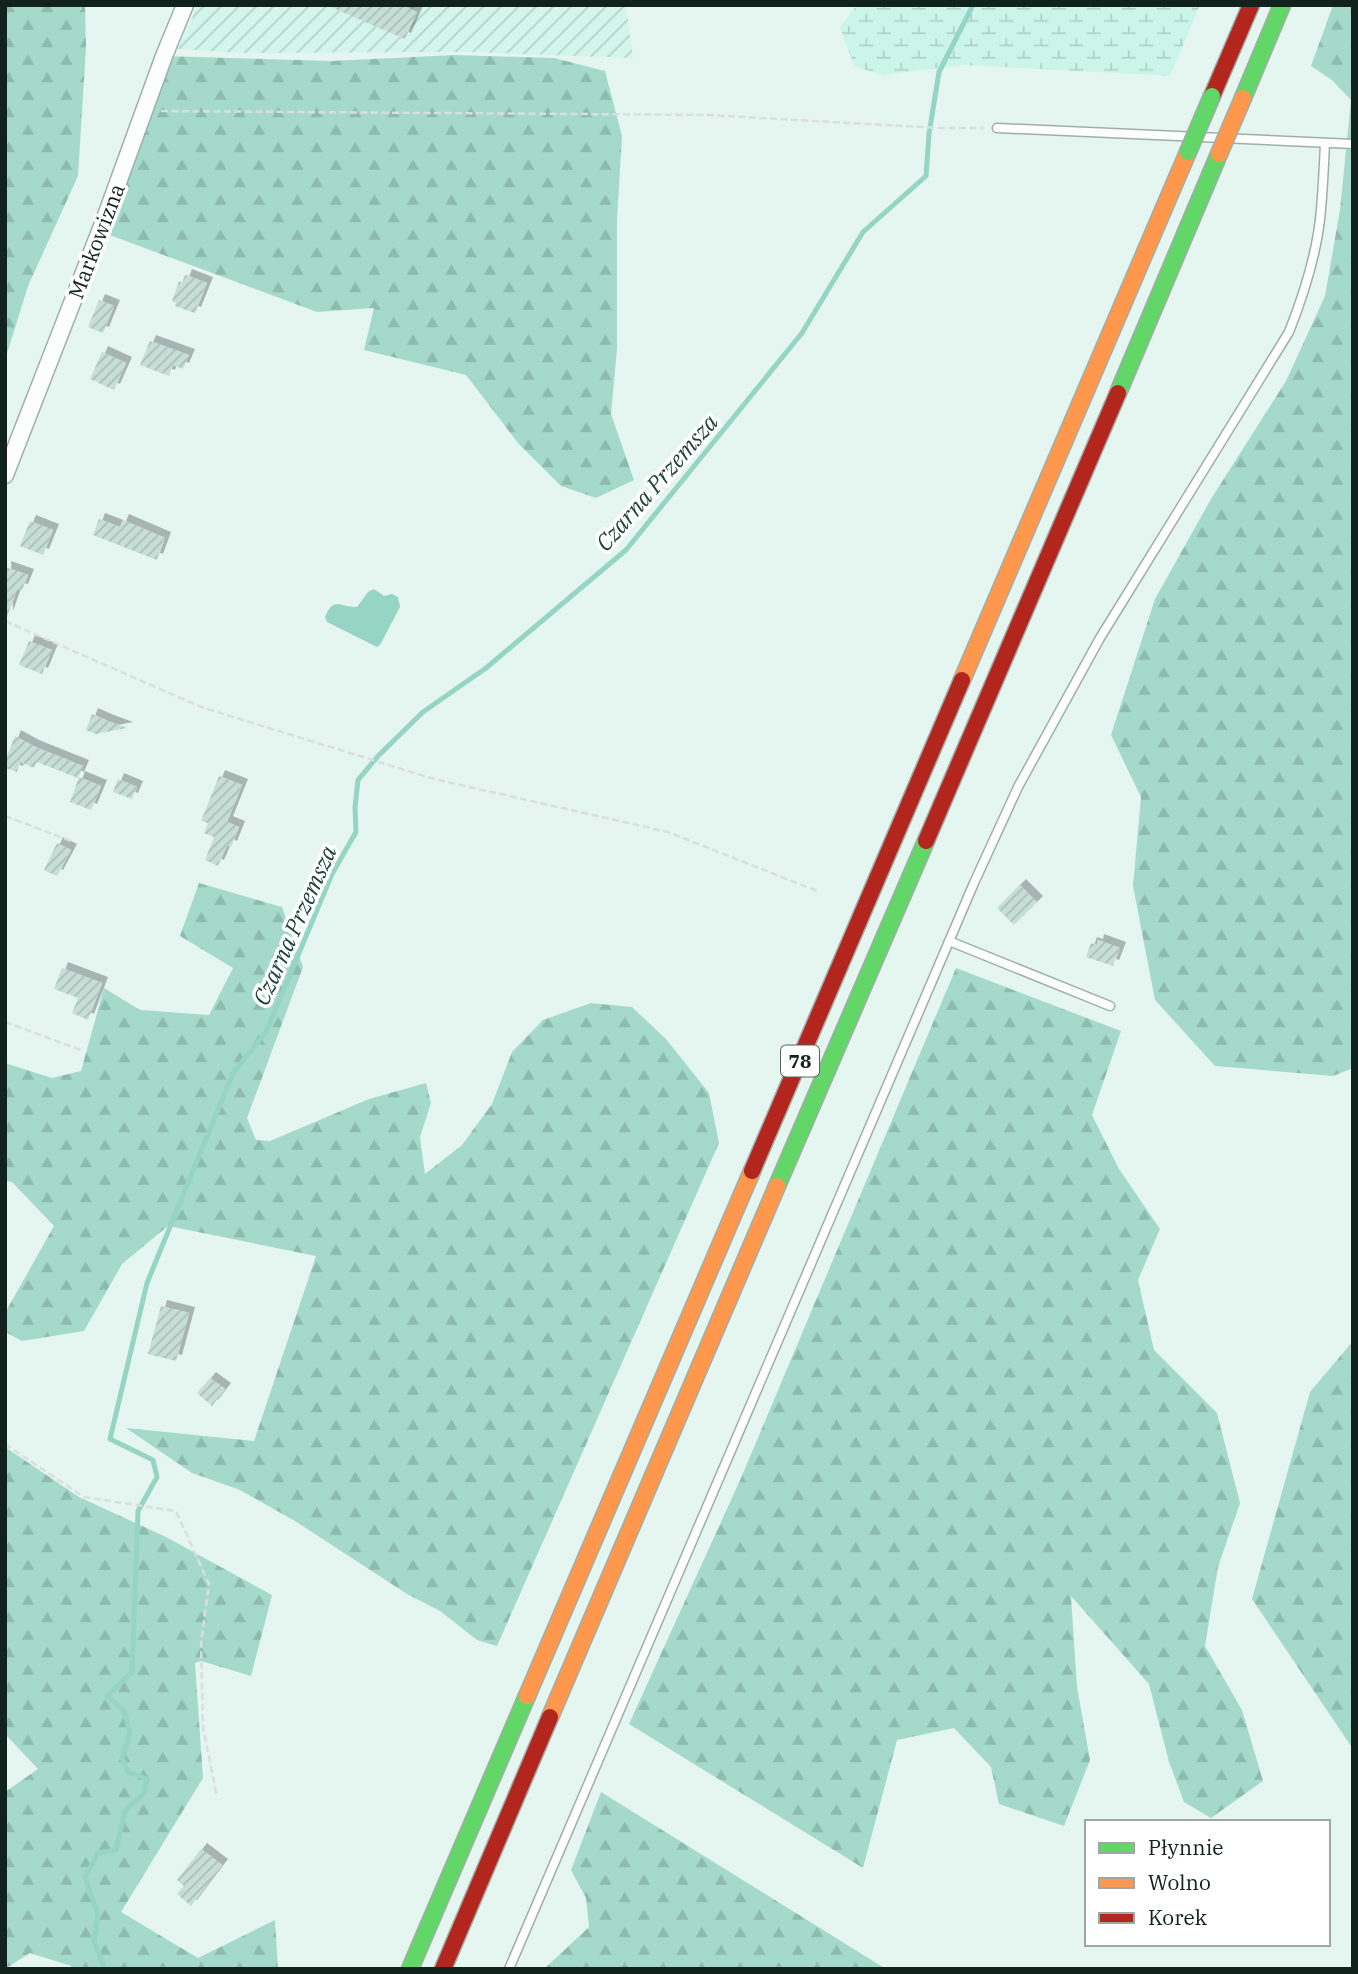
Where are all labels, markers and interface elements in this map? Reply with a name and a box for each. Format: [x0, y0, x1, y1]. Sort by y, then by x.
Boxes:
street label: Markowizna [61, 179, 131, 303]
water label: Czarna Przemsza [588, 407, 724, 557]
water label: Czarna Przemsza [245, 840, 343, 1010]
road number: 78 [781, 1046, 819, 1077]
legend [1085, 1820, 1330, 1946]
text: Płynnie [1148, 1833, 1224, 1861]
text: Wolno [1148, 1868, 1211, 1896]
text: Korek [1148, 1903, 1208, 1931]

